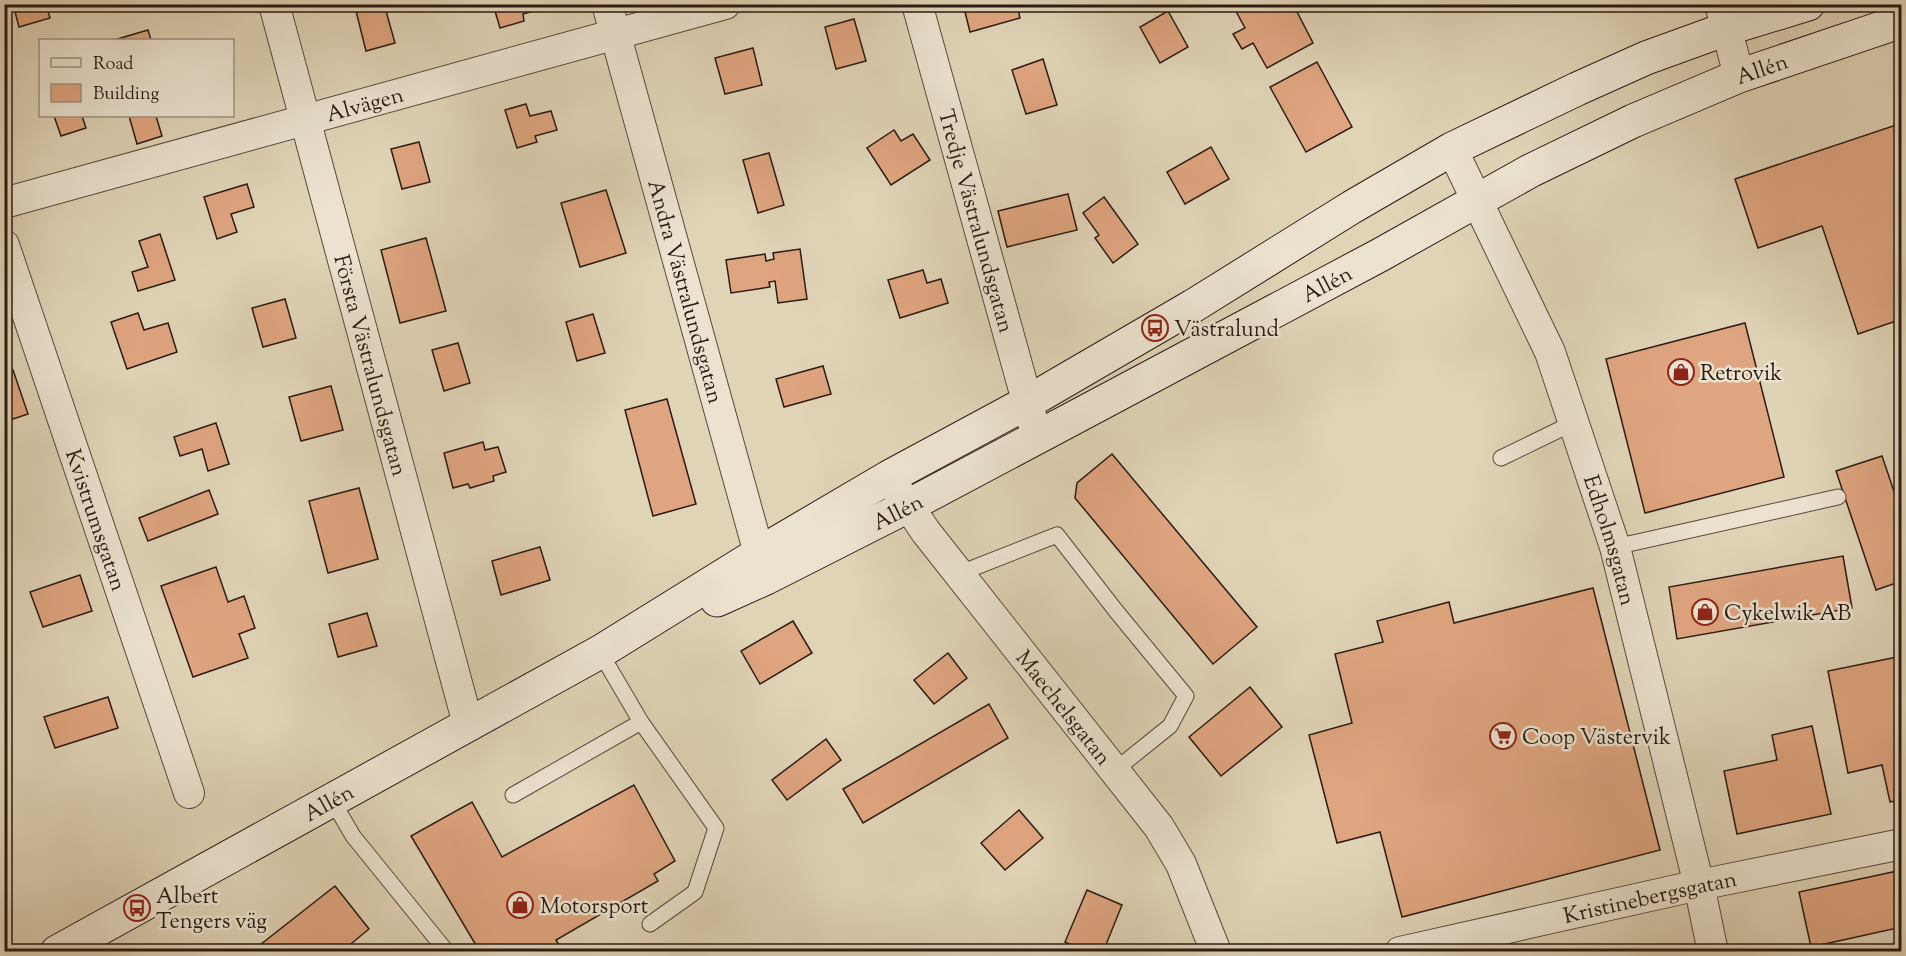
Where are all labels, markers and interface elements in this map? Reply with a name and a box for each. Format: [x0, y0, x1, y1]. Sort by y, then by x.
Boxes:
legend [39, 39, 234, 117]
street label: Allén [1732, 48, 1793, 95]
text: Road [93, 52, 133, 78]
street label: Alvägen [323, 80, 408, 132]
text: Building [93, 82, 159, 108]
street label: Tredje Västralundsgatan [928, 106, 1020, 337]
street label: Andra Västralundsgatan [637, 176, 730, 408]
street label: Första Västralundsgatan [323, 252, 414, 480]
street label: Allén [1297, 259, 1359, 313]
bus stop icon: Västralund [1140, 313, 1170, 343]
place label: Västralund [1174, 315, 1279, 347]
shop icon: Retrovik [1666, 357, 1696, 387]
place label: Retrovik [1700, 359, 1782, 391]
street label: Kvistrumsgatan [55, 446, 133, 596]
street label: Edholmsgatan [1573, 471, 1642, 609]
street label: Allén [868, 488, 930, 540]
shop icon: Cykelwik AB [1690, 597, 1720, 627]
place label: Cykelwik AB [1724, 599, 1851, 631]
street label: Maechelsgatan [1006, 644, 1118, 774]
supermarket icon: Coop Västervik [1488, 721, 1518, 751]
place label: Coop Västervik [1522, 723, 1671, 755]
street label: Allén [299, 778, 361, 832]
street label: Kristinebergsgatan [1561, 865, 1740, 934]
place label: Albert Tengers väg [156, 882, 267, 939]
shop icon: Motorsport [505, 890, 535, 920]
place label: Motorsport [540, 892, 649, 924]
bus stop icon: Albert Tengers väg [122, 893, 152, 923]

